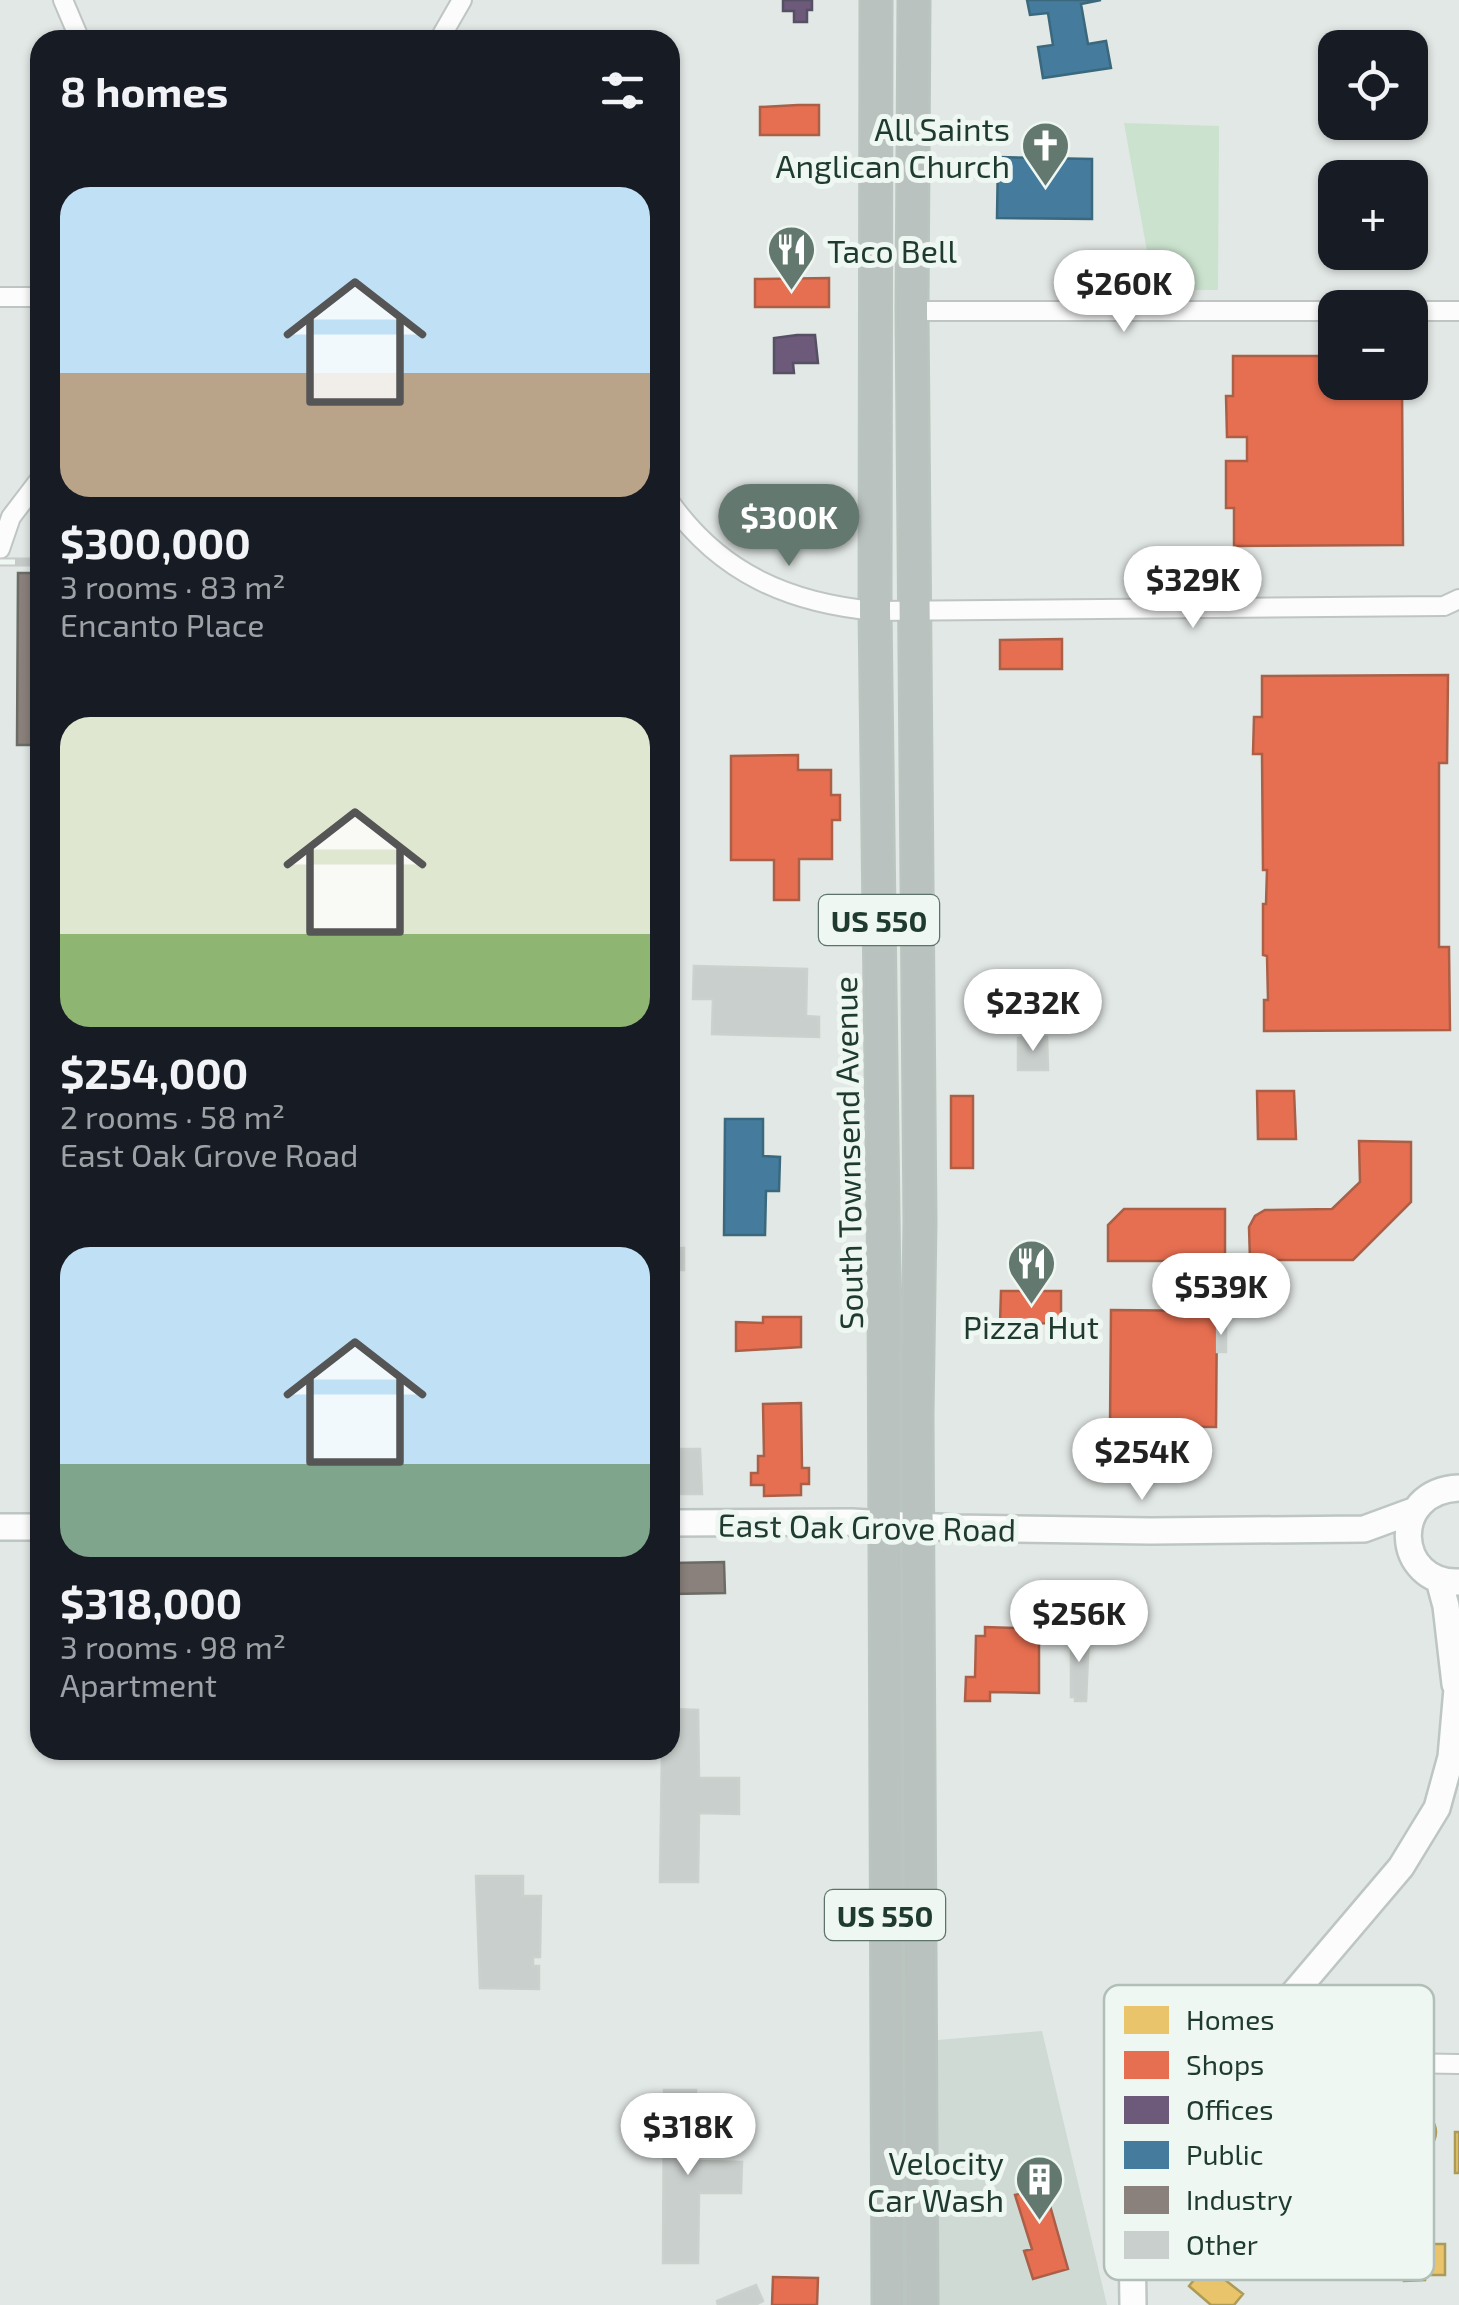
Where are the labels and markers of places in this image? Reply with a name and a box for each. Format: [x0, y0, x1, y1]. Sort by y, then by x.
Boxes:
place label: All Saints Anglican Church [776, 109, 1010, 184]
church icon: All Saints Anglican Church [1019, 120, 1071, 188]
restaurant icon: Taco Bell [766, 224, 818, 292]
place label: Taco Bell [827, 231, 957, 269]
pin: $260K [1054, 250, 1194, 335]
pin: $300K [719, 484, 859, 569]
pin: $329K [1123, 546, 1263, 631]
pin: $232K [963, 969, 1103, 1054]
restaurant icon: Pizza Hut [1005, 1238, 1057, 1306]
pin: $539K [1151, 1253, 1291, 1338]
place label: Pizza Hut [963, 1307, 1099, 1345]
pin: $254K [1072, 1418, 1212, 1503]
pin: $256K [1009, 1580, 1149, 1665]
pin: $318K [618, 2093, 758, 2178]
place label: Velocity Car Wash [867, 2143, 1004, 2218]
building icon: Velocity Car Wash [1013, 2154, 1065, 2222]

